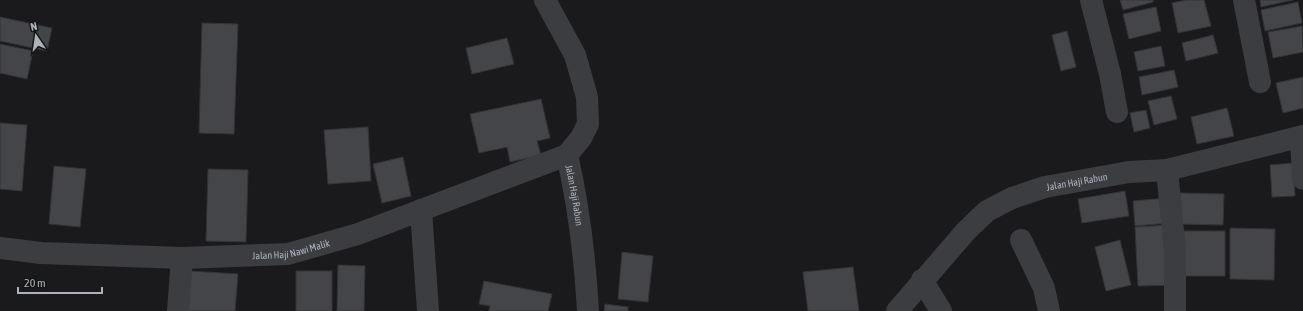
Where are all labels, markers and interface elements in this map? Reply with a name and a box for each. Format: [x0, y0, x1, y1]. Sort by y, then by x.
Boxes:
north arrow [16, 16, 56, 56]
text: N [29, 20, 38, 33]
street label: Jalan Haji Rabun [564, 164, 585, 227]
street label: Jalan Haji Rabun [1045, 170, 1109, 192]
street label: Jalan Haji Nawi Malik [252, 237, 331, 261]
scale bar [18, 269, 102, 295]
text: 20 m [24, 276, 46, 290]

